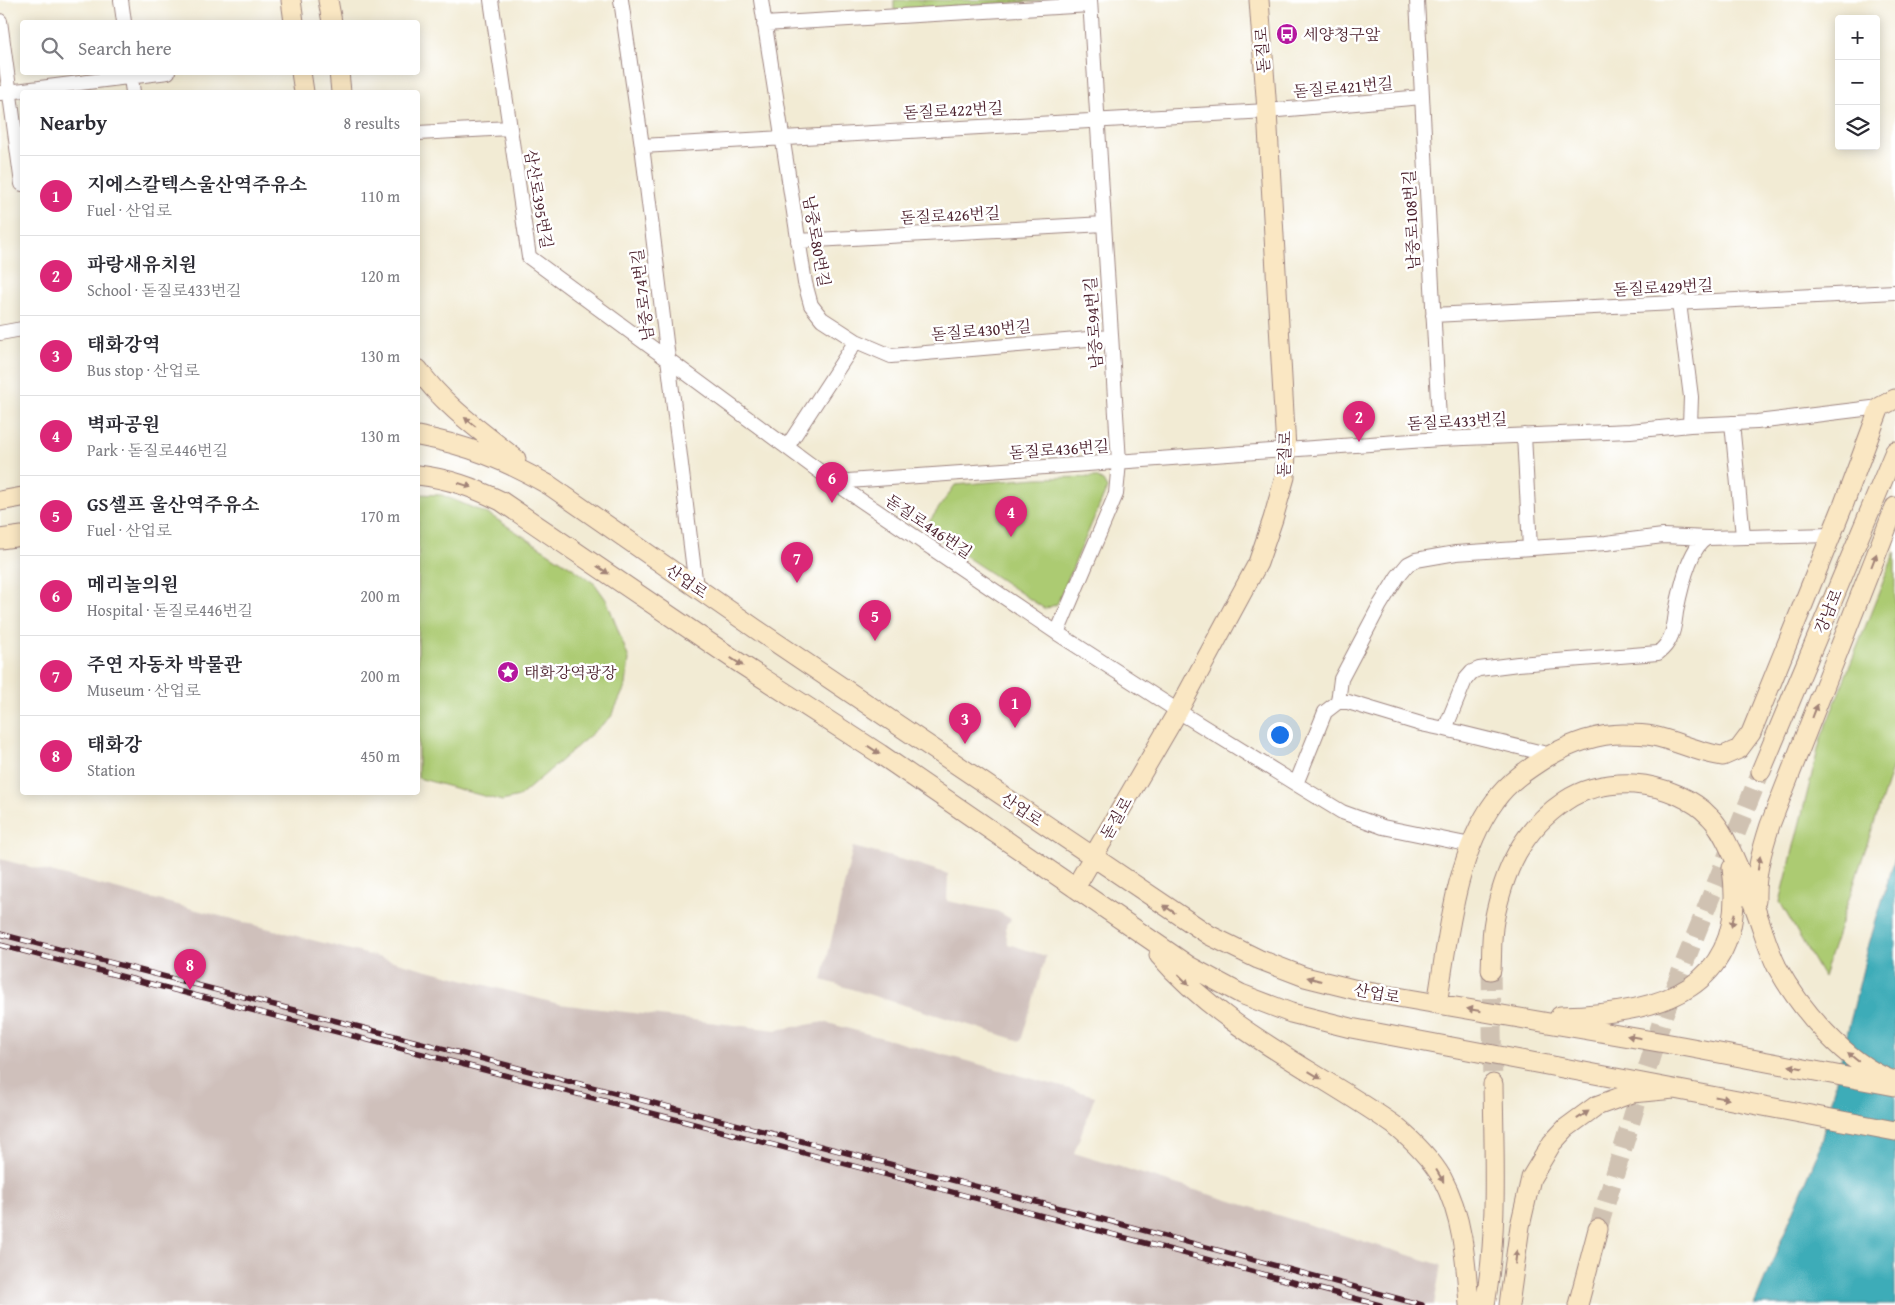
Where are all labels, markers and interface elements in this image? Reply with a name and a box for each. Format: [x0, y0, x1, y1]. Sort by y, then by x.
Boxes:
map controls [1835, 15, 1880, 150]
button: + [1835, 15, 1880, 60]
search box [20, 20, 420, 75]
bus stop icon: 세양청구앞 [1275, 22, 1299, 46]
place label: 세양청구앞 [1303, 22, 1381, 46]
street label: 돋질로 [1248, 25, 1276, 74]
icon: search [38, 34, 66, 62]
text: Search here [78, 34, 172, 62]
button: − [1835, 60, 1880, 105]
street label: 돋질로421번길 [1292, 71, 1394, 103]
street label: 돋질로422번길 [902, 95, 1004, 125]
button: layers [1835, 105, 1880, 150]
text: Nearby [40, 107, 107, 138]
text: 8 results [343, 111, 400, 135]
street label: 삼산로395번길 [518, 147, 560, 251]
street label: 남중로108번길 [1396, 169, 1426, 271]
text: 지에스칼텍스울산역주유소 [87, 170, 307, 198]
text: 1 [52, 184, 60, 208]
text: 110 m [360, 184, 400, 208]
street label: 남중로80번길 [797, 193, 837, 289]
text: Fuel · 산업로 [87, 198, 172, 222]
street label: 돋질로426번길 [899, 200, 1001, 230]
street label: 남중로74번길 [624, 248, 660, 342]
text: 파랑새유치원 [87, 250, 197, 278]
text: 2 [52, 264, 60, 288]
text: 120 m [360, 264, 400, 288]
street label: 돋질로429번길 [1612, 272, 1714, 302]
street label: 남중로94번길 [1078, 276, 1108, 370]
text: School · 돋질로433번길 [87, 278, 242, 302]
street label: 돋질로430번길 [930, 314, 1032, 346]
text: 태화강역 [87, 330, 160, 358]
text: 3 [52, 344, 60, 368]
text: 130 m [360, 344, 400, 368]
text: Bus stop · 산업로 [87, 358, 199, 382]
pin: 2 [1343, 401, 1375, 442]
street label: 돋질로433번길 [1406, 406, 1508, 436]
text: 벽파공원 [87, 410, 160, 438]
one-way arrow [463, 416, 476, 427]
text: 4 [52, 424, 60, 448]
text: 130 m [360, 424, 400, 448]
street label: 돋질로 [1271, 430, 1297, 478]
street label: 돋질로436번길 [1008, 434, 1110, 464]
text: Park · 돋질로446번길 [87, 438, 228, 462]
pin: 6 [816, 462, 848, 503]
one-way arrow [458, 482, 473, 490]
street label: 돋질로446번길 [881, 488, 977, 564]
text: GS셀프 울산역주유소 [87, 490, 260, 518]
pin: 4 [995, 496, 1027, 537]
text: 5 [52, 504, 60, 528]
text: 170 m [360, 504, 400, 528]
text: Fuel · 산업로 [87, 518, 172, 542]
pin: 7 [781, 542, 813, 583]
one-way arrow [1870, 552, 1878, 567]
street label: 산업로 [661, 558, 713, 604]
one-way arrow [596, 565, 610, 575]
text: 메리놀의원 [87, 570, 179, 598]
text: 6 [52, 584, 60, 608]
text: 200 m [360, 584, 400, 608]
street label: 강남로 [1808, 584, 1848, 637]
text: Hospital · 돋질로446번길 [87, 598, 253, 622]
pin: 5 [859, 600, 891, 641]
text: 주연 자동차 박물관 [87, 650, 242, 678]
one-way arrow [731, 657, 744, 666]
place icon: 태화강역광장 [496, 660, 520, 684]
place label: 태화강역광장 [524, 660, 617, 684]
text: 7 [52, 664, 60, 688]
text: 200 m [360, 664, 400, 688]
text: Museum · 산업로 [87, 678, 200, 702]
pin: 1 [999, 687, 1031, 728]
pin: 3 [949, 703, 981, 744]
one-way arrow [1811, 704, 1819, 718]
your location [1267, 722, 1293, 748]
text: 태화강 [87, 730, 142, 758]
text: 8 [52, 744, 60, 768]
text: 450 m [360, 744, 400, 768]
one-way arrow [867, 745, 881, 754]
text: Station [87, 758, 135, 782]
street label: 산업로 [996, 786, 1048, 832]
street label: 돋질로 [1094, 791, 1138, 844]
one-way arrow [1755, 855, 1763, 871]
one-way arrow [1162, 904, 1176, 913]
one-way arrow [1729, 912, 1737, 927]
pin: 8 [174, 949, 206, 990]
one-way arrow [1177, 974, 1189, 986]
one-way arrow [1307, 975, 1322, 983]
street label: 산업로 [1352, 977, 1403, 1009]
one-way arrow [1465, 1006, 1481, 1014]
one-way arrow [1626, 1033, 1642, 1041]
one-way arrow [1847, 1051, 1860, 1062]
one-way arrow [1787, 1063, 1803, 1071]
one-way arrow [1308, 1071, 1321, 1080]
one-way arrow [1714, 1095, 1730, 1103]
one-way arrow [1576, 1111, 1589, 1120]
one-way arrow [1435, 1170, 1444, 1183]
one-way arrow [1512, 1248, 1520, 1264]

